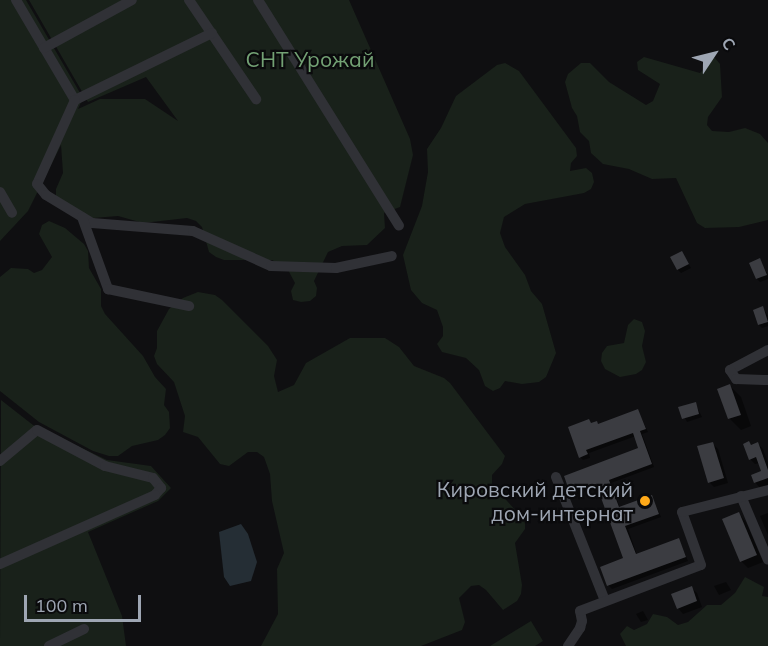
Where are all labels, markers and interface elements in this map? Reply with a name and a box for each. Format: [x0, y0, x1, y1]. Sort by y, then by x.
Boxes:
north arrow [684, 24, 744, 84]
text: С [717, 33, 740, 54]
park label: СНТ Урожай [246, 46, 374, 72]
place label: Кировский детский дом-интернат [437, 476, 633, 526]
marker: Кировский детский дом-интернат [638, 494, 652, 508]
scale bar [27, 583, 144, 621]
text: 100 m [35, 594, 88, 617]

